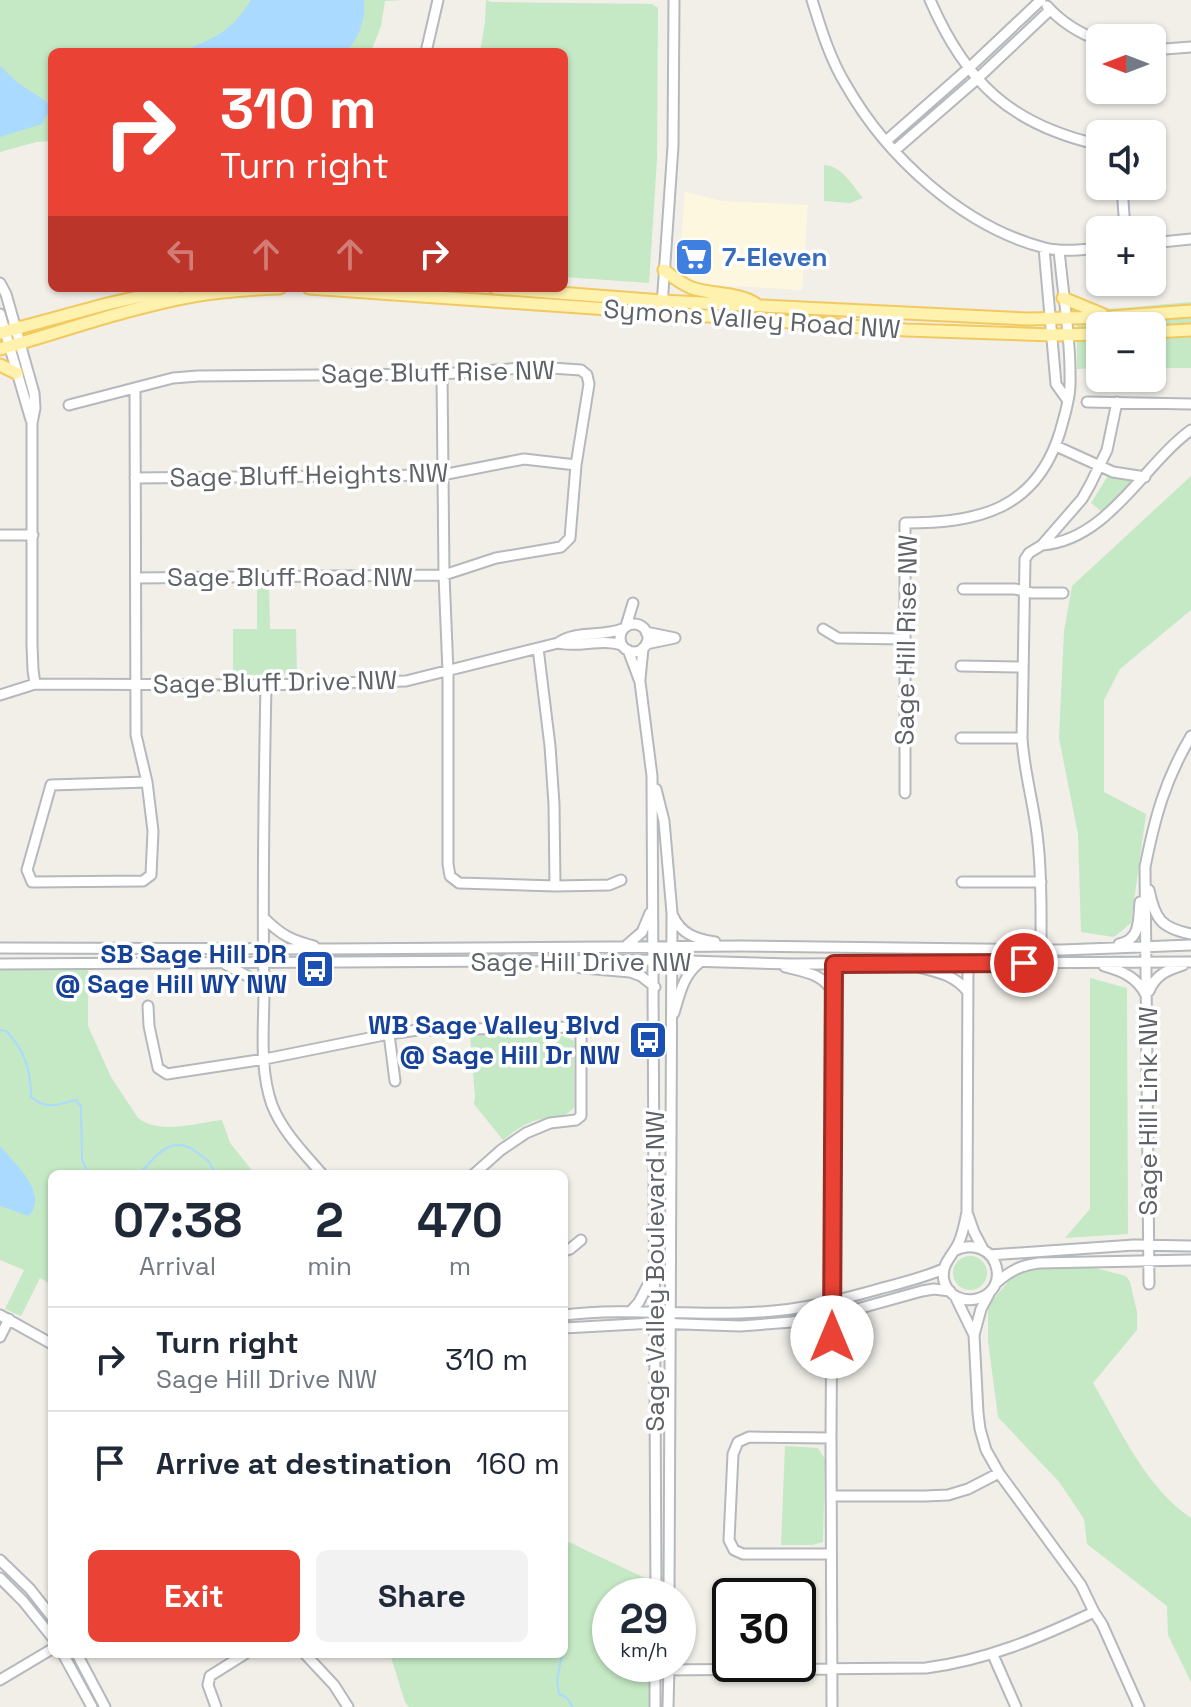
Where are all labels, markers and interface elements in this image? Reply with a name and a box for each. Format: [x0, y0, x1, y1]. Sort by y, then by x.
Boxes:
north arrow [1086, 24, 1166, 104]
map controls [1086, 24, 1166, 392]
text: 310 m [220, 73, 377, 144]
icon: right [88, 80, 192, 184]
button: sound [1086, 120, 1166, 200]
text: Turn right [220, 143, 389, 189]
button: + [1086, 216, 1166, 296]
icon: left [160, 232, 204, 276]
icon: ahead [244, 232, 288, 276]
icon: ahead [328, 232, 372, 276]
icon: right [412, 232, 456, 276]
supermarket icon: 7-Eleven [673, 236, 715, 278]
place label: 7-Eleven [722, 240, 827, 274]
street label: Symons Valley Road NW [602, 292, 902, 346]
button: − [1086, 312, 1166, 392]
street label: Sage Bluff Rise NW [321, 353, 555, 391]
street label: Sage Bluff Heights NW [169, 456, 449, 494]
street label: Sage Hill Rise NW [887, 534, 925, 746]
street label: Sage Bluff Road NW [167, 560, 413, 594]
street label: Sage Bluff Drive NW [153, 663, 397, 701]
pin [990, 929, 1058, 997]
place label: SB Sage Hill DR @ Sage Hill WY NW [54, 937, 287, 1001]
icon: arrive [1002, 941, 1046, 985]
street label: Sage Hill Drive NW [470, 945, 692, 979]
bus stop icon: SB Sage Hill DR @ Sage Hill WY NW [294, 948, 336, 990]
street label: Sage Hill Link NW [1131, 1006, 1165, 1216]
place label: WB Sage Valley Blvd @ Sage Hill Dr NW [368, 1008, 620, 1072]
bus stop icon: WB Sage Valley Blvd @ Sage Hill Dr NW [627, 1019, 669, 1061]
street label: Sage Valley Boulevard NW [638, 1110, 672, 1432]
text: 07:38 [113, 1190, 242, 1251]
text: 2 [315, 1190, 344, 1251]
text: 470 [417, 1190, 503, 1251]
text: Arrival [139, 1249, 216, 1283]
text: min [307, 1249, 352, 1283]
text: m [449, 1249, 471, 1283]
position arrow [790, 1295, 874, 1379]
text: Turn right [156, 1323, 299, 1362]
icon: right [88, 1337, 132, 1381]
text: 310 m [445, 1340, 528, 1379]
text: Sage Hill Drive NW [156, 1362, 377, 1396]
icon: arrive [88, 1441, 132, 1485]
text: Arrive at destination [156, 1444, 452, 1483]
text: 160 m [476, 1444, 560, 1483]
button: Exit [88, 1550, 300, 1642]
button: Share [316, 1550, 528, 1642]
speed limit sign: 30 [712, 1578, 816, 1682]
text: 29 [620, 1594, 668, 1645]
text: km/h [620, 1637, 668, 1663]

